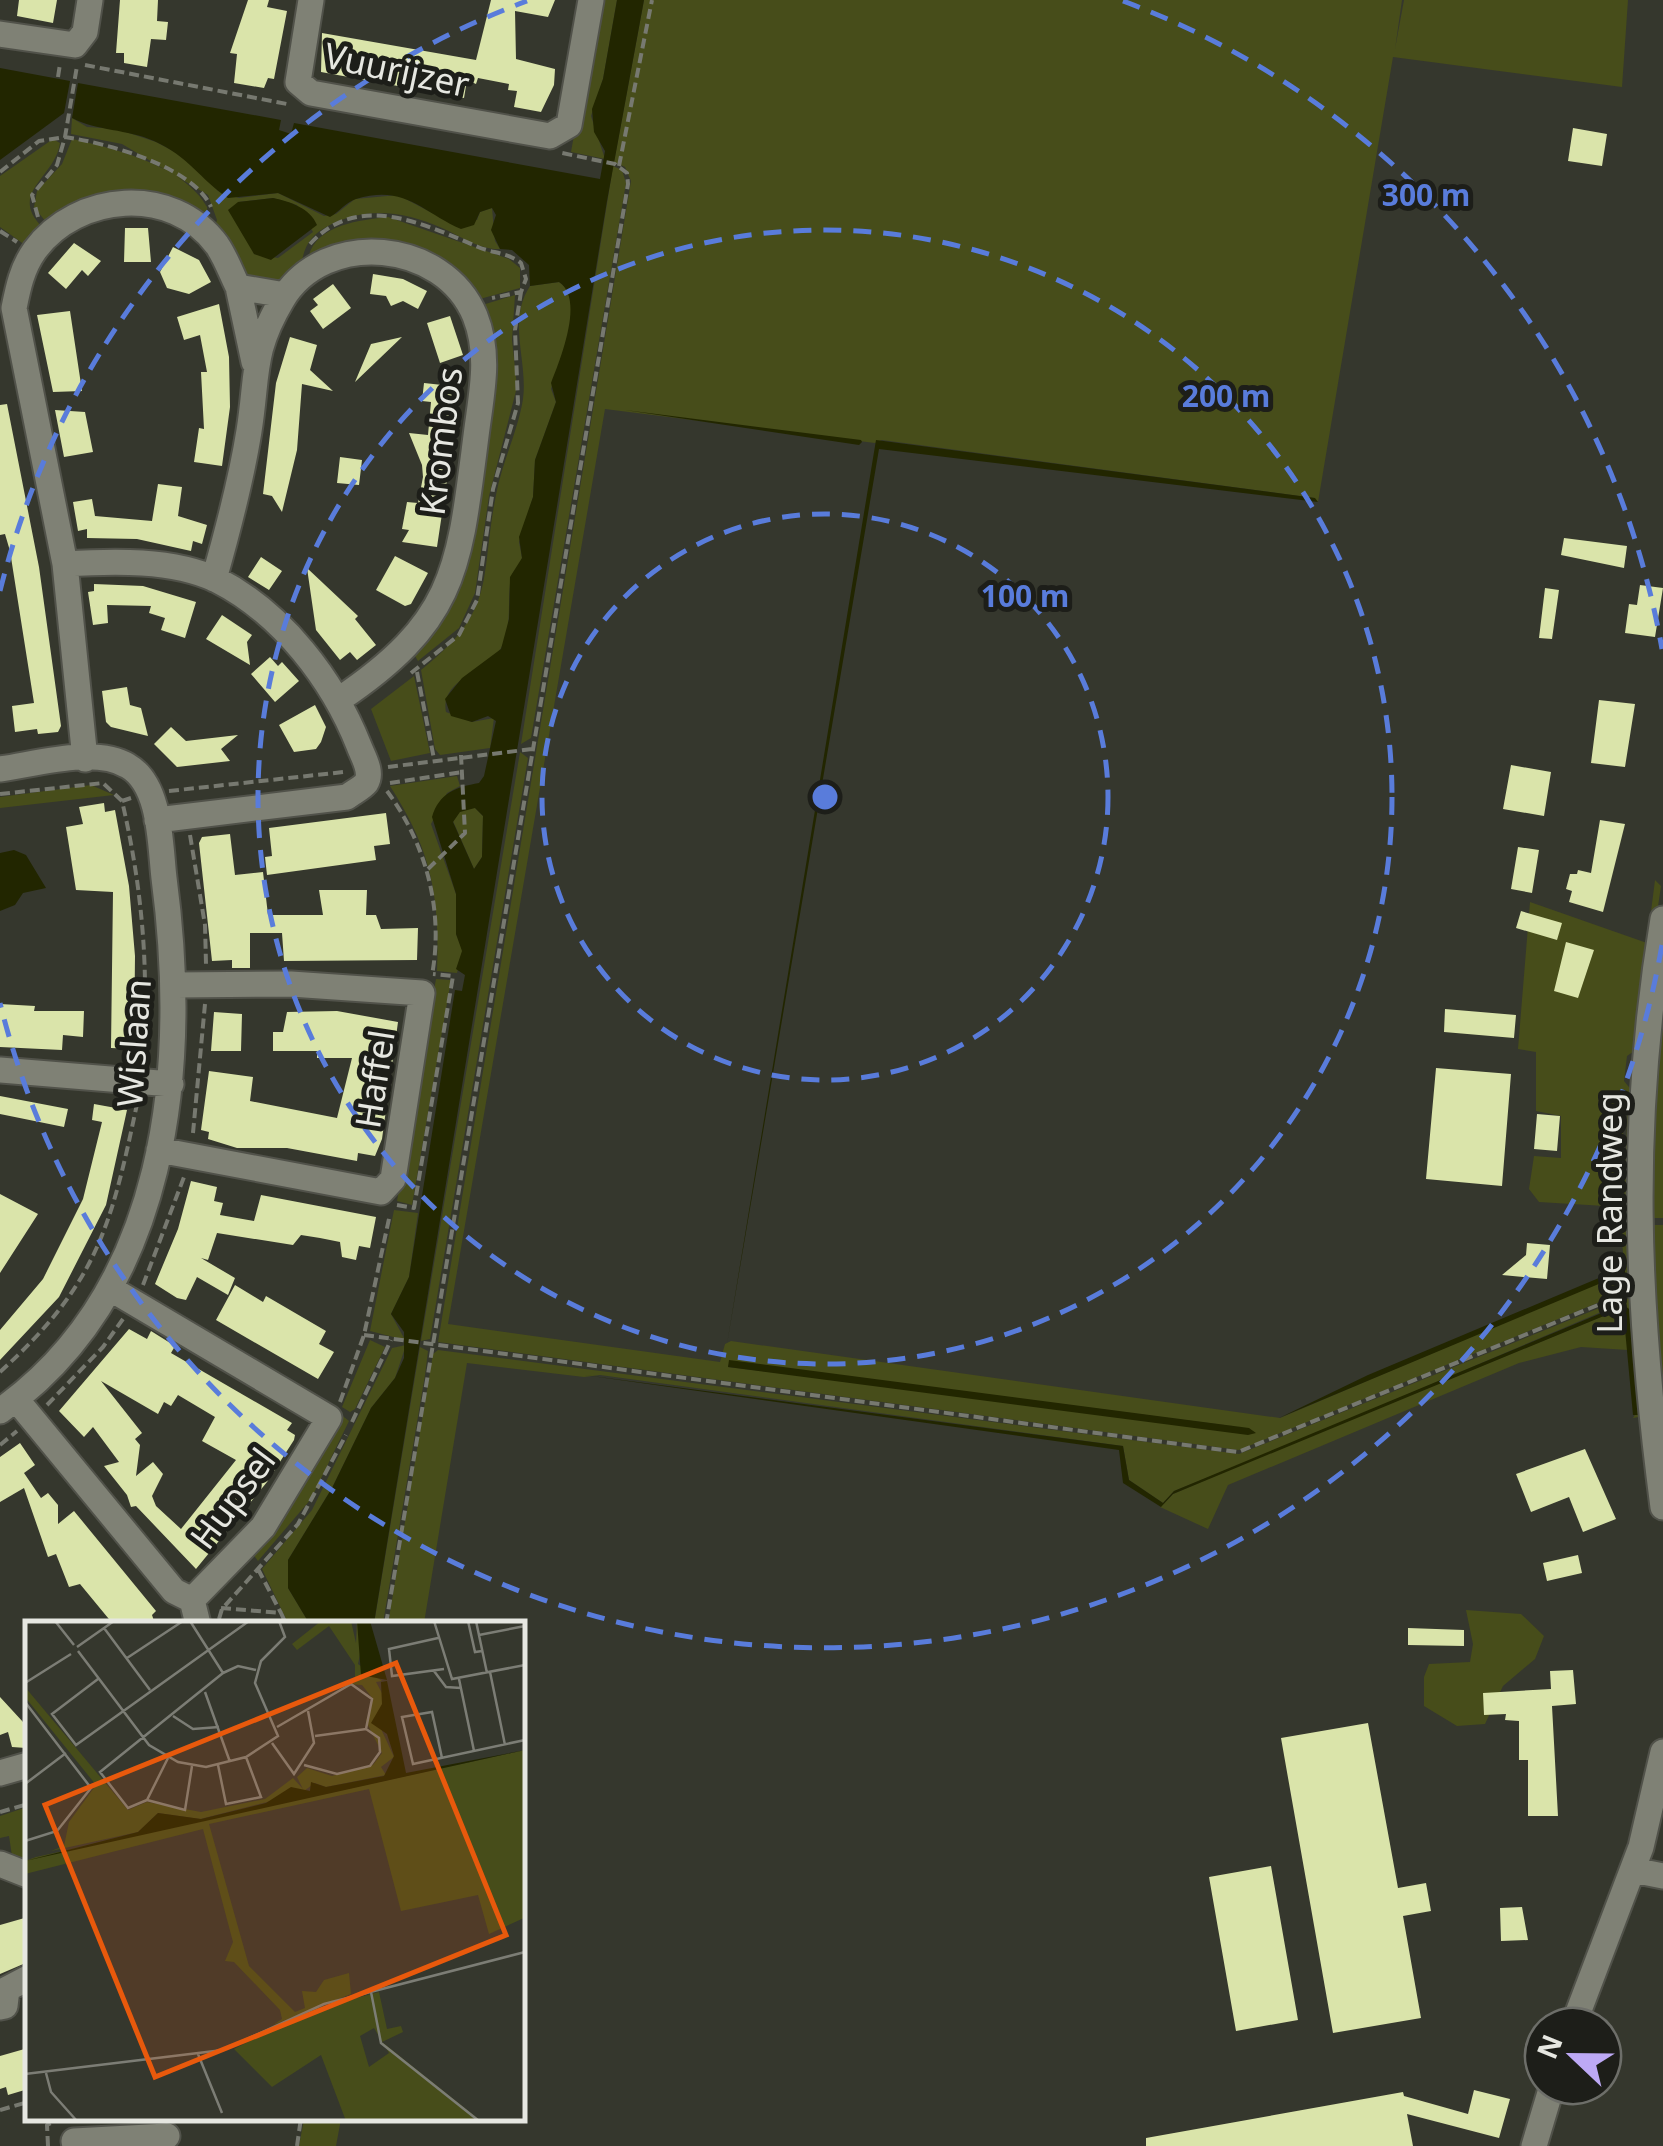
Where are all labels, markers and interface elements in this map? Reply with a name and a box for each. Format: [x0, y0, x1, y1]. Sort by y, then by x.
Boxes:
street label: Vuurijzer [320, 31, 474, 107]
text: 300 m [1382, 174, 1470, 215]
street label: Krombos [408, 364, 472, 518]
text: 200 m [1182, 375, 1270, 416]
text: 100 m [981, 575, 1069, 616]
centre of rings [807, 779, 843, 815]
street label: Wislaan [105, 977, 161, 1109]
street label: Haffel [343, 1027, 405, 1131]
street label: Lage Randweg [1585, 1092, 1632, 1334]
street label: Hupsel [179, 1438, 285, 1558]
inset map [25, 1621, 525, 2121]
north arrow [1523, 2006, 1623, 2106]
text: N [1527, 2029, 1571, 2064]

